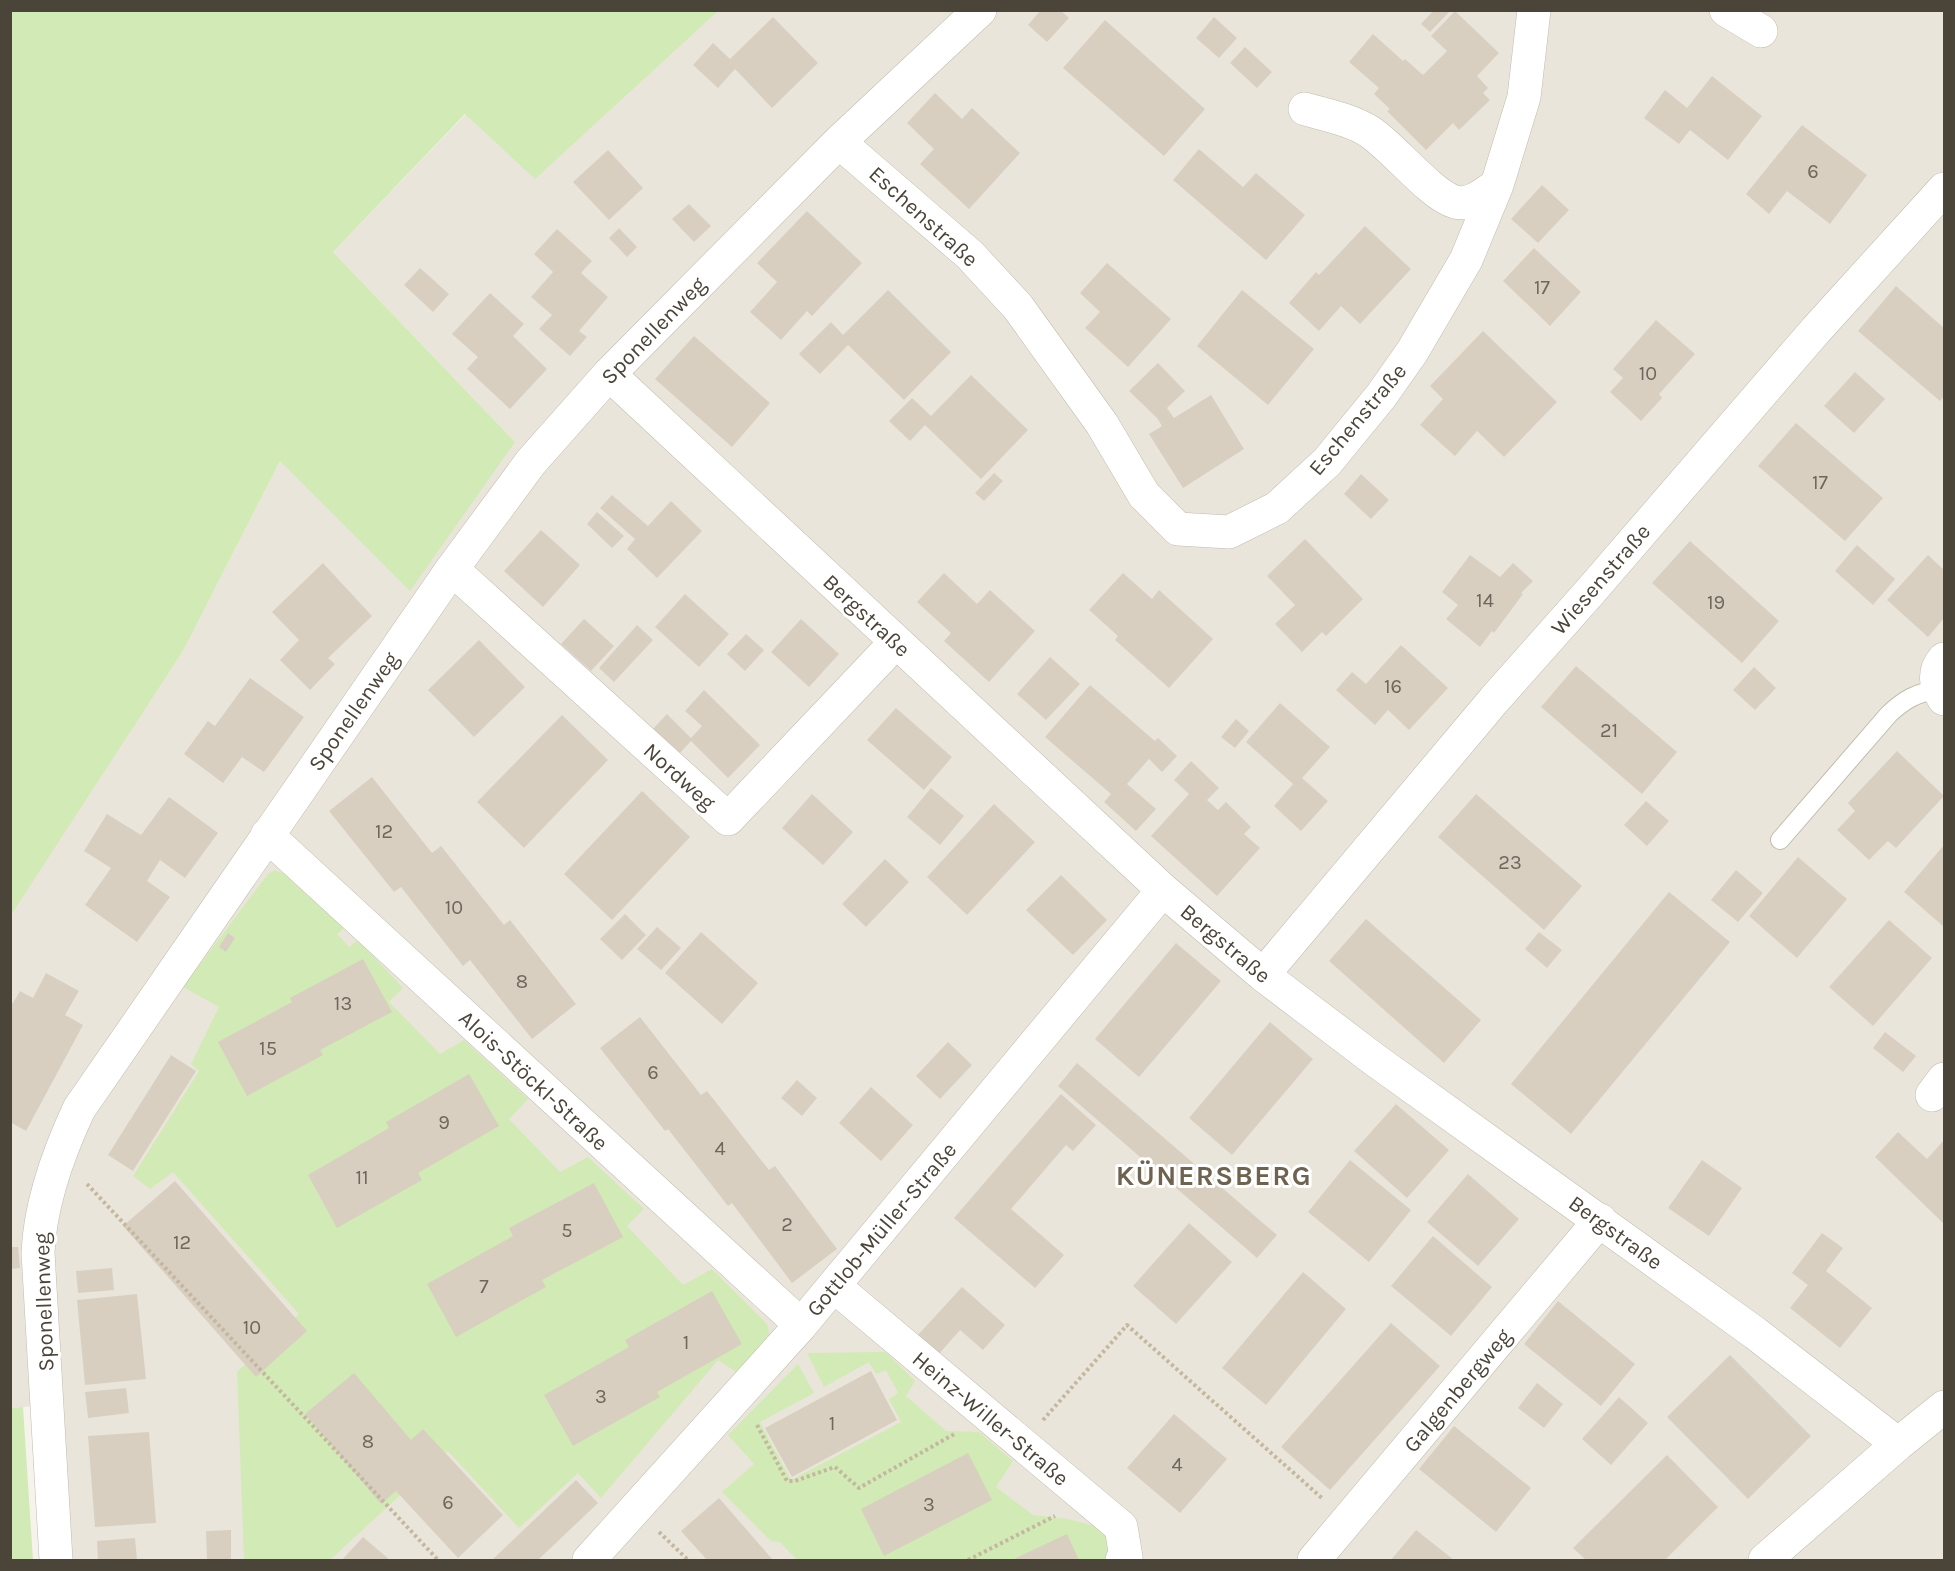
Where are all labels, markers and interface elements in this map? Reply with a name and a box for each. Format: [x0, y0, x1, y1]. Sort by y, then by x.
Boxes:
house number: 6 [1807, 160, 1819, 183]
street label: Eschenstraße [863, 161, 983, 273]
street label: Sponellenweg [596, 271, 712, 390]
house number: 17 [1534, 276, 1551, 299]
street label: Eschenstraße [1304, 358, 1412, 481]
house number: 10 [1639, 362, 1657, 385]
house number: 17 [1812, 471, 1829, 494]
street label: Wiesenstraße [1546, 519, 1656, 640]
street label: Bergstraße [817, 569, 915, 663]
house number: 14 [1476, 589, 1494, 612]
house number: 19 [1707, 591, 1725, 614]
street label: Sponellenweg [303, 647, 405, 776]
house number: 16 [1384, 675, 1402, 698]
house number: 21 [1600, 719, 1618, 742]
street label: Nordweg [638, 738, 721, 816]
house number: 12 [375, 820, 393, 843]
house number: 23 [1498, 851, 1522, 874]
house number: 10 [445, 896, 463, 919]
street label: Bergstraße [1175, 899, 1276, 989]
house number: 8 [516, 970, 528, 993]
house number: 13 [334, 992, 352, 1015]
street label: Alois-Stöckl-Straße [453, 1005, 613, 1156]
house number: 15 [259, 1037, 277, 1060]
house number: 6 [647, 1061, 659, 1084]
house number: 9 [438, 1111, 450, 1134]
house number: 4 [714, 1137, 726, 1160]
street label: Gottlob-Müller-Straße [801, 1137, 962, 1322]
district label: KÜNERSBERG [1116, 1159, 1312, 1192]
house number: 11 [355, 1166, 369, 1189]
street label: Bergstraße [1563, 1190, 1667, 1276]
house number: 2 [781, 1213, 793, 1236]
house number: 5 [561, 1219, 573, 1242]
street label: Sponellenweg [29, 1231, 59, 1372]
house number: 12 [173, 1231, 191, 1254]
house number: 7 [479, 1275, 489, 1298]
house number: 10 [243, 1316, 261, 1339]
street label: Galgenbergweg [1398, 1323, 1517, 1458]
house number: 1 [683, 1331, 689, 1354]
street label: Heinz-Willer-Straße [907, 1346, 1074, 1492]
house number: 3 [595, 1385, 607, 1408]
house number: 1 [829, 1412, 835, 1435]
house number: 8 [362, 1430, 374, 1453]
house number: 4 [1171, 1453, 1183, 1476]
house number: 6 [442, 1491, 454, 1514]
house number: 3 [923, 1493, 935, 1516]

